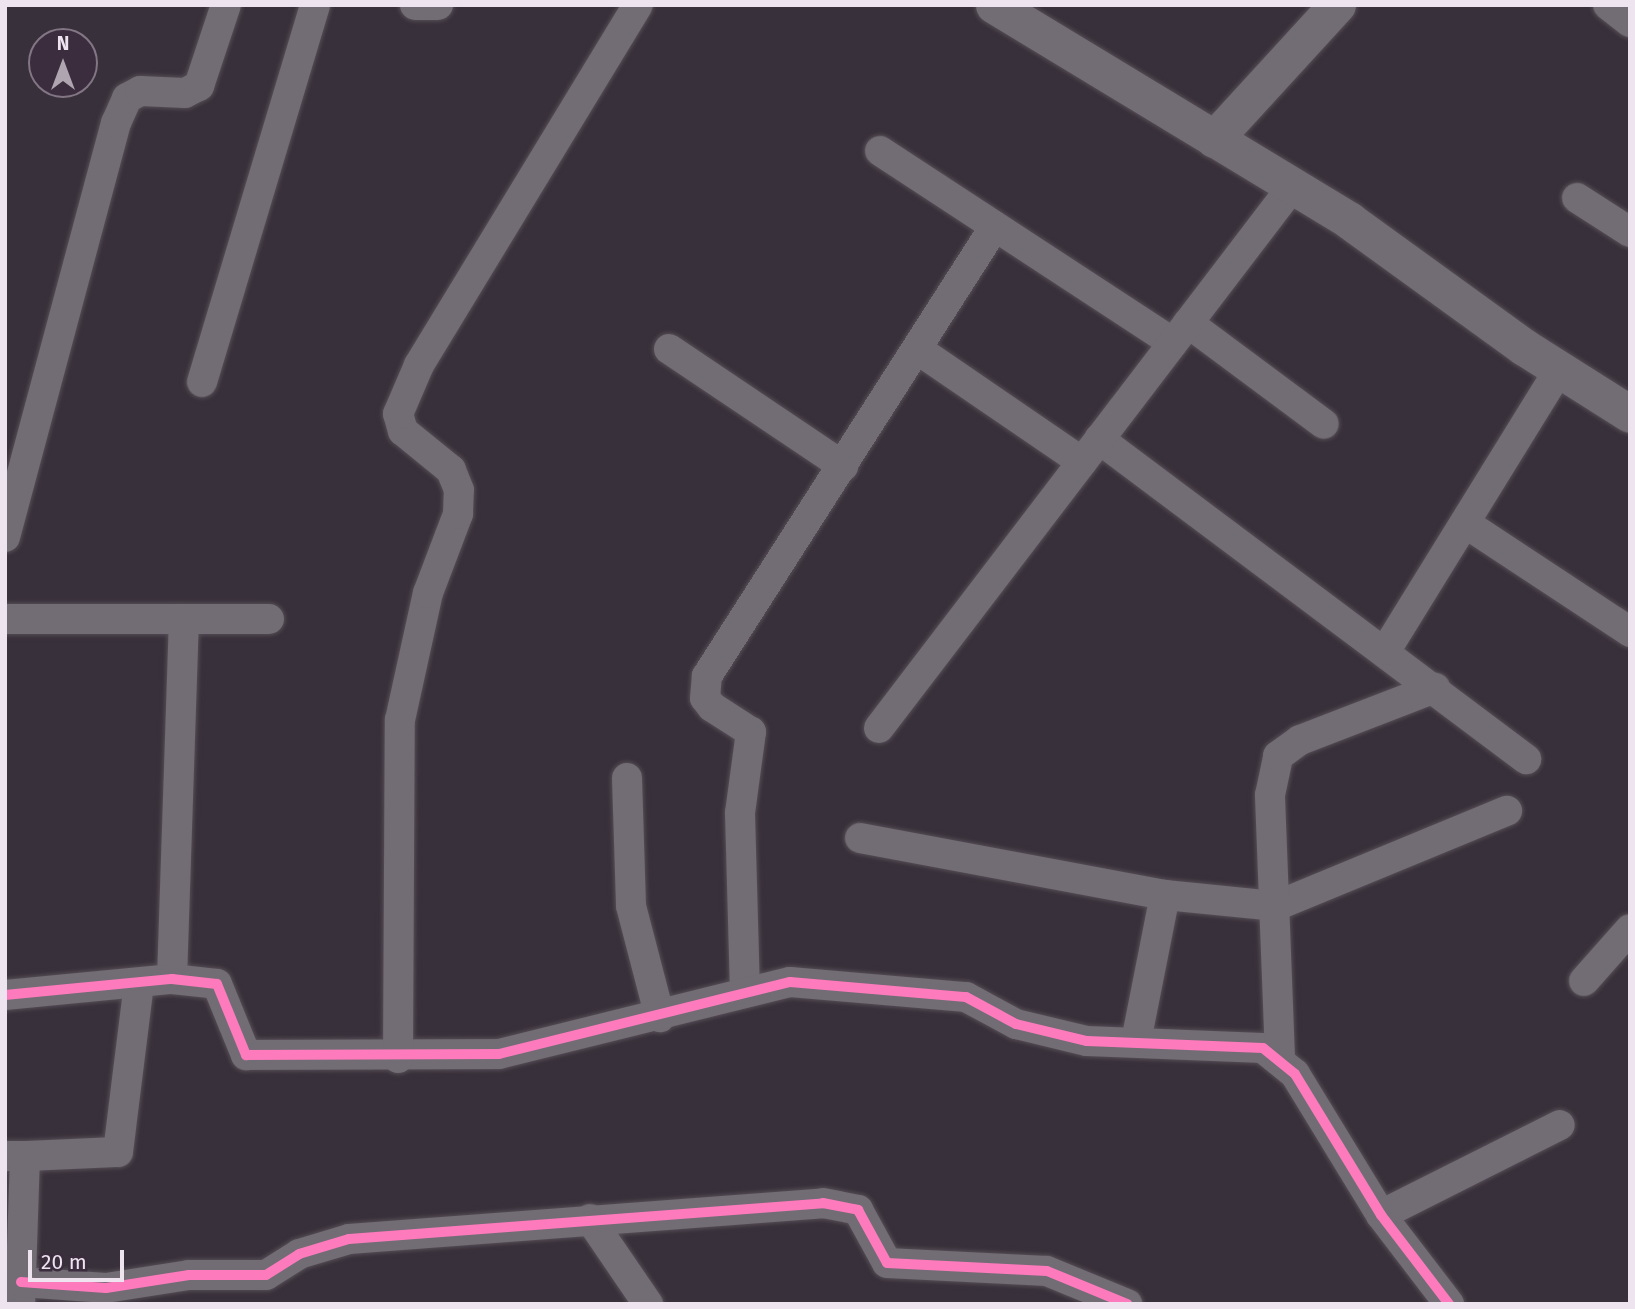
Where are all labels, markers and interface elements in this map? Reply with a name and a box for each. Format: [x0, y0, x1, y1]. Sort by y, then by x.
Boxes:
north arrow [28, 28, 98, 98]
text: N [57, 32, 69, 55]
scale bar [32, 1236, 128, 1280]
text: 20 m [41, 1249, 87, 1275]

